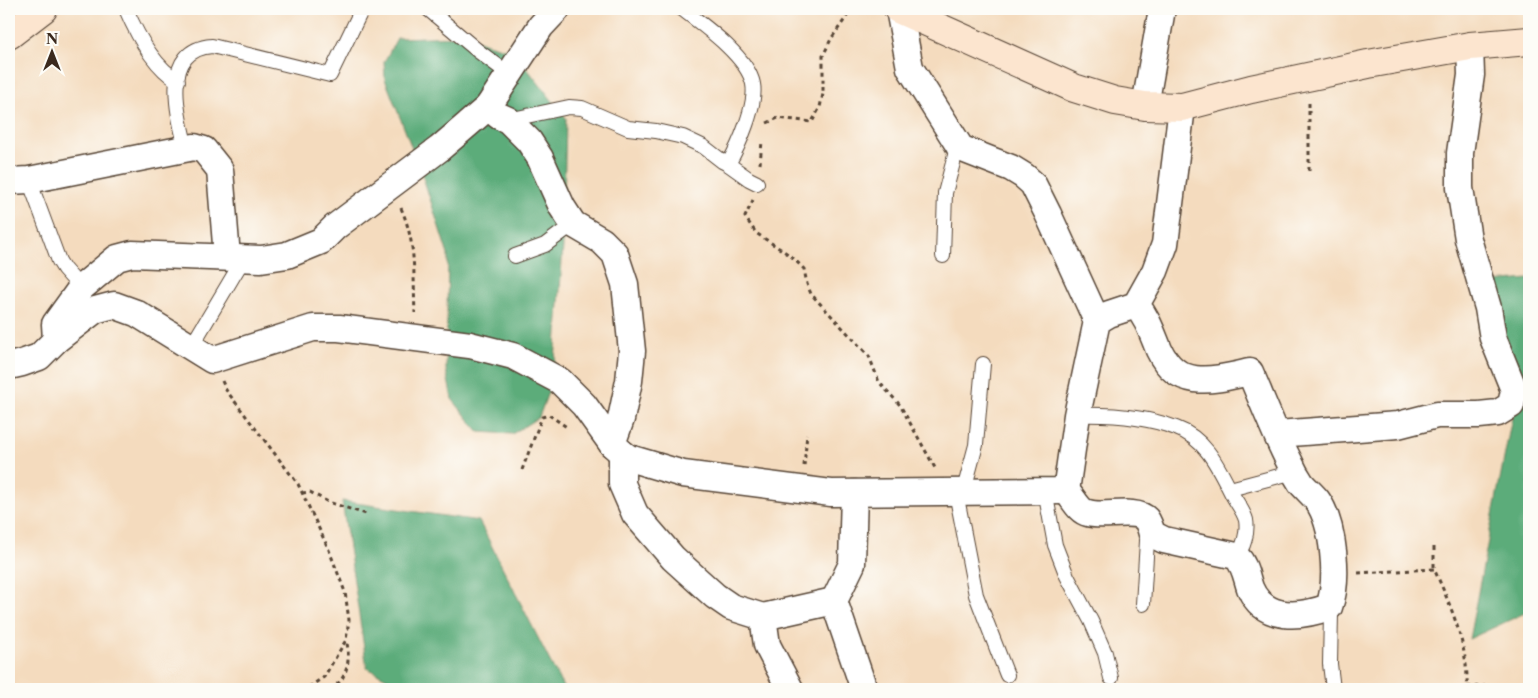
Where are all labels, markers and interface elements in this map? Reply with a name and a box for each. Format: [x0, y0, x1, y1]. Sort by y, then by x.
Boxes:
north arrow [28, 28, 78, 78]
text: N [46, 30, 58, 48]

